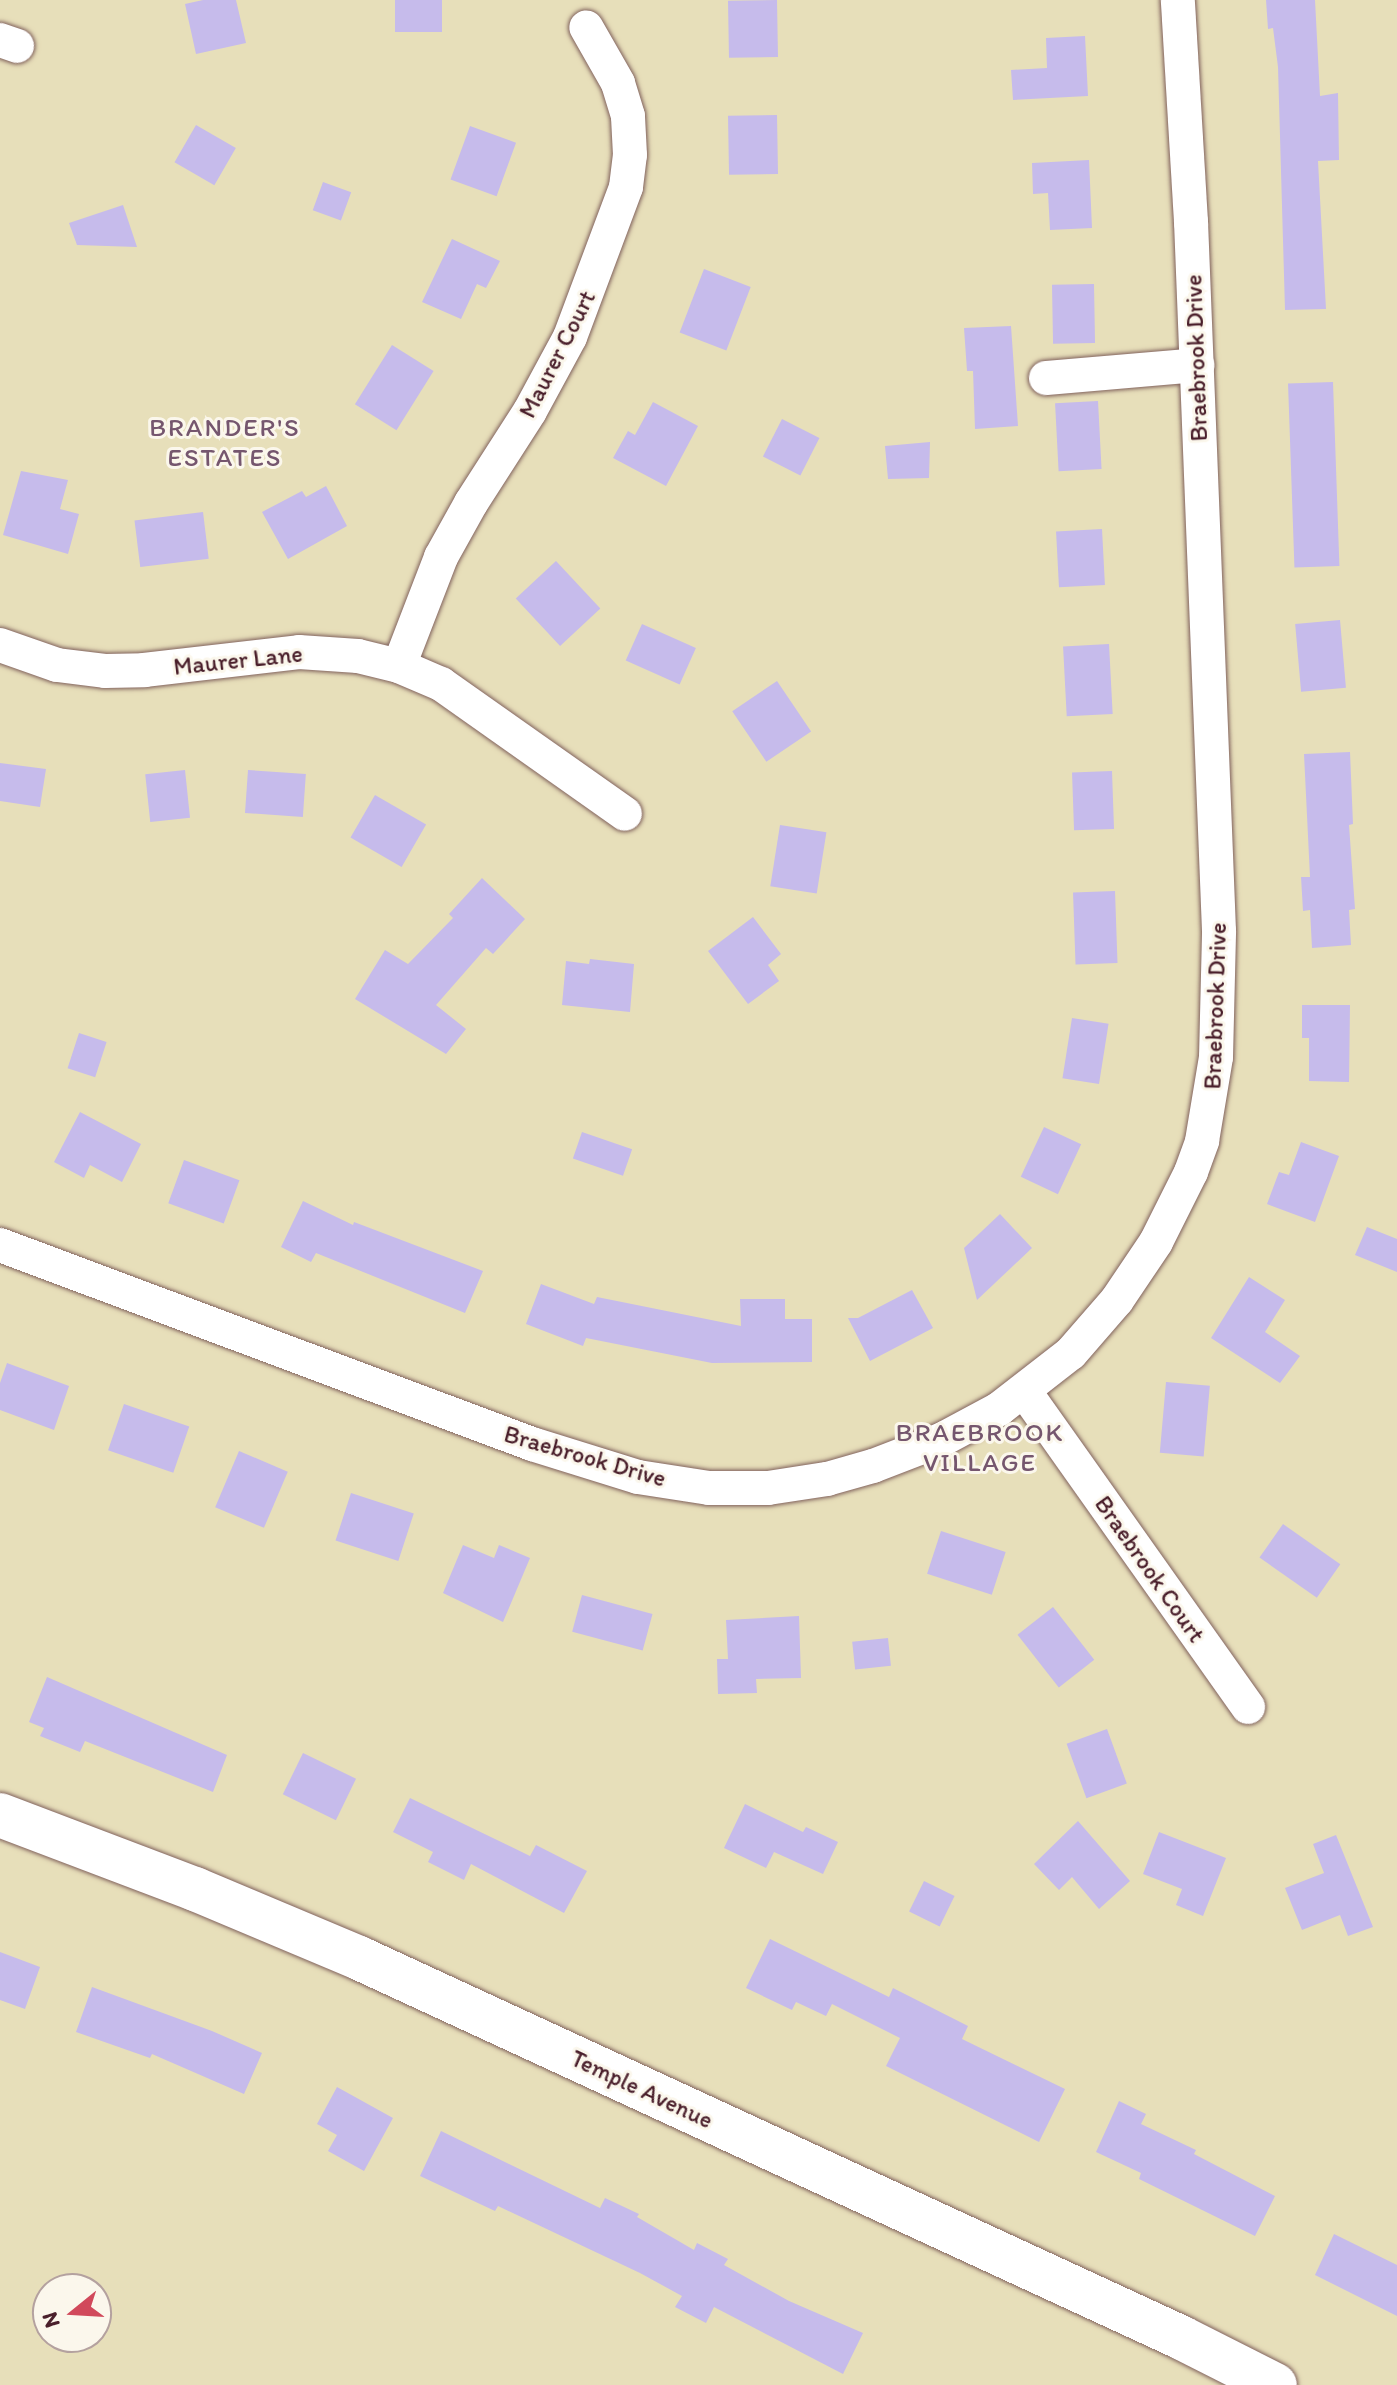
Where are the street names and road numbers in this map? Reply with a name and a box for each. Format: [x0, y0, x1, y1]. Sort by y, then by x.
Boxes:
street label: Braebrook Drive [1179, 274, 1213, 442]
street label: Maurer Court [513, 285, 601, 423]
street label: Maurer Lane [172, 639, 304, 681]
street label: Braebrook Drive [1198, 922, 1232, 1090]
street label: Braebrook Drive [501, 1419, 669, 1493]
street label: Braebrook Court [1089, 1490, 1211, 1648]
street label: Temple Avenue [566, 2044, 718, 2134]

